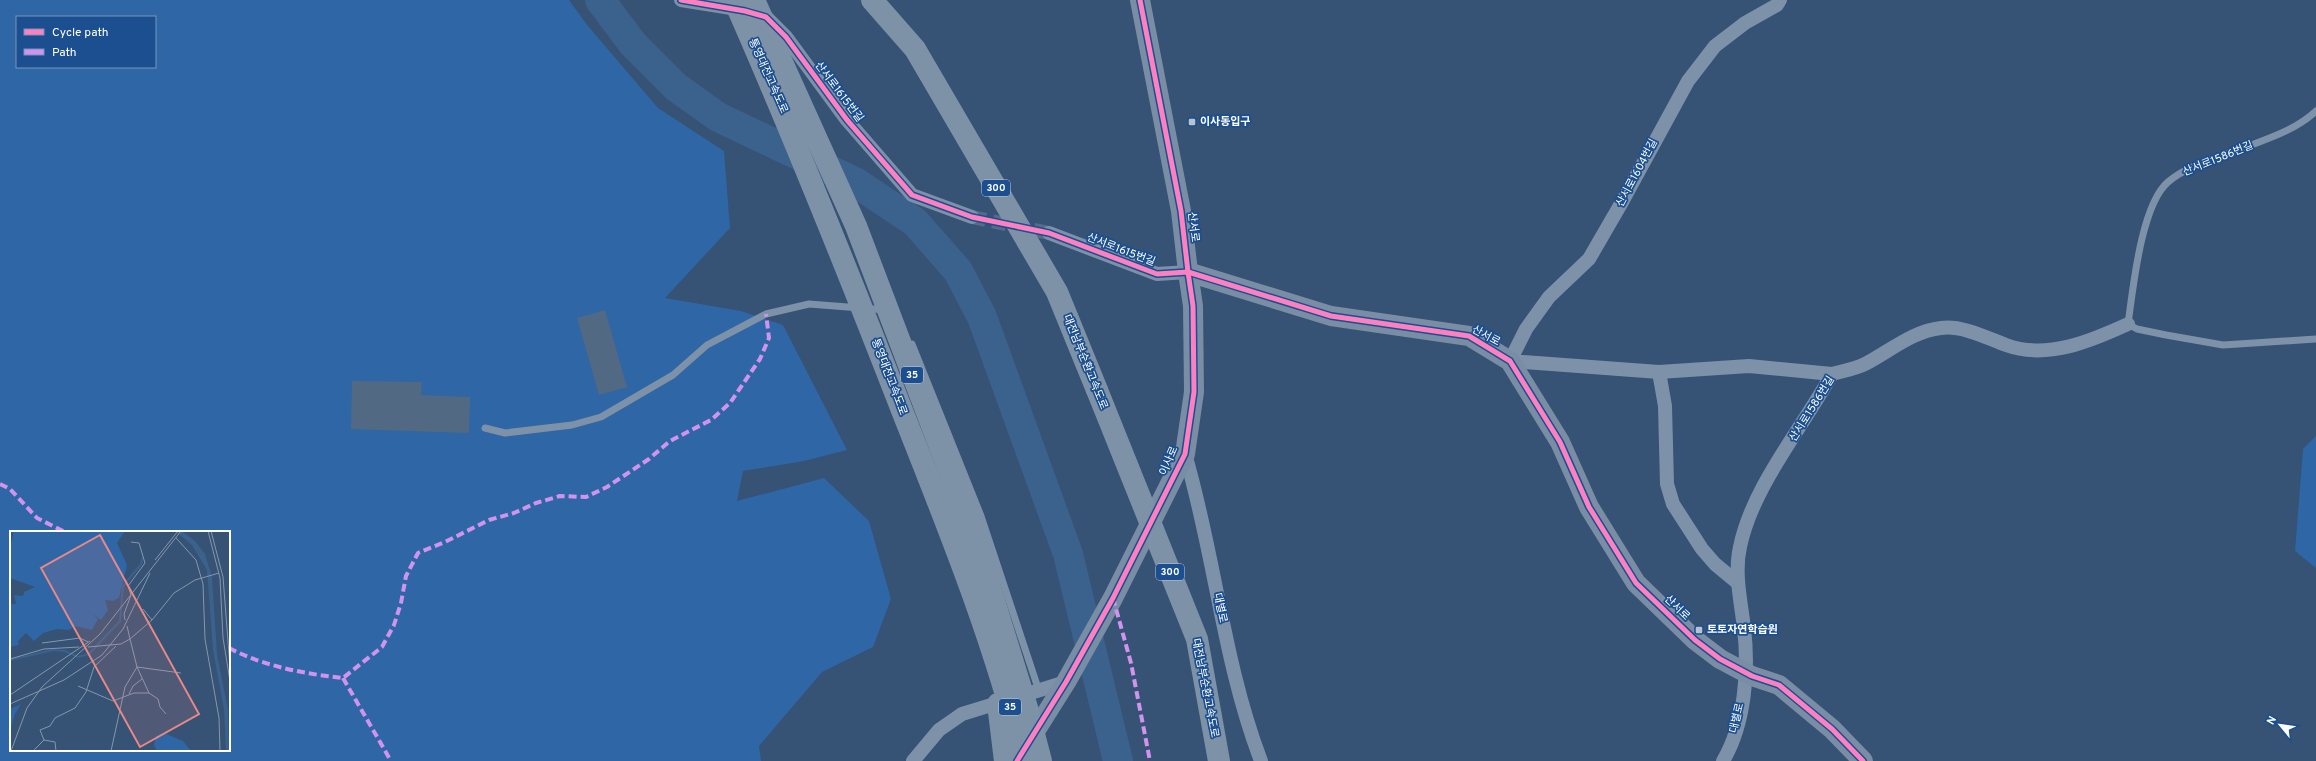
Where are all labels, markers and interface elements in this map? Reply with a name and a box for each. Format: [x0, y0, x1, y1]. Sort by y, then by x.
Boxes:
legend [16, 16, 156, 68]
text: Cycle path [52, 25, 109, 41]
street label: 통영대전고속도로 [745, 36, 791, 116]
text: Path [52, 45, 77, 61]
street label: 산서로1615번길 [812, 59, 866, 125]
place label: 이사동입구 [1200, 115, 1251, 129]
marker: 이사동입구 [1187, 117, 1197, 127]
street label: 산서로1604번길 [1613, 137, 1661, 209]
street label: 산서로1586번길 [2181, 138, 2255, 180]
road number: 300 [982, 180, 1010, 196]
street label: 산서로 [1184, 211, 1202, 243]
street label: 산서로1615번길 [1085, 231, 1157, 269]
street label: 대전남부순환고속도로 [1060, 312, 1110, 412]
street label: 산서로 [1469, 323, 1503, 349]
street label: 통영대전고속도로 [868, 337, 910, 417]
road number: 35 [901, 367, 923, 383]
street label: 산서로1586번길 [1786, 374, 1838, 444]
street label: 이사로 [1157, 444, 1181, 478]
inset map [10, 531, 230, 751]
road number: 300 [1156, 564, 1184, 580]
street label: 대별로 [1210, 592, 1230, 624]
street label: 산서로 [1661, 592, 1693, 624]
place label: 토토자연학습원 [1707, 623, 1778, 637]
marker: 토토자연학습원 [1694, 625, 1704, 635]
street label: 대전남부순환고속도로 [1188, 637, 1222, 739]
road number: 35 [999, 699, 1021, 715]
street label: 대별로 [1727, 702, 1747, 734]
north arrow [2260, 705, 2300, 745]
text: N [2264, 714, 2280, 727]

